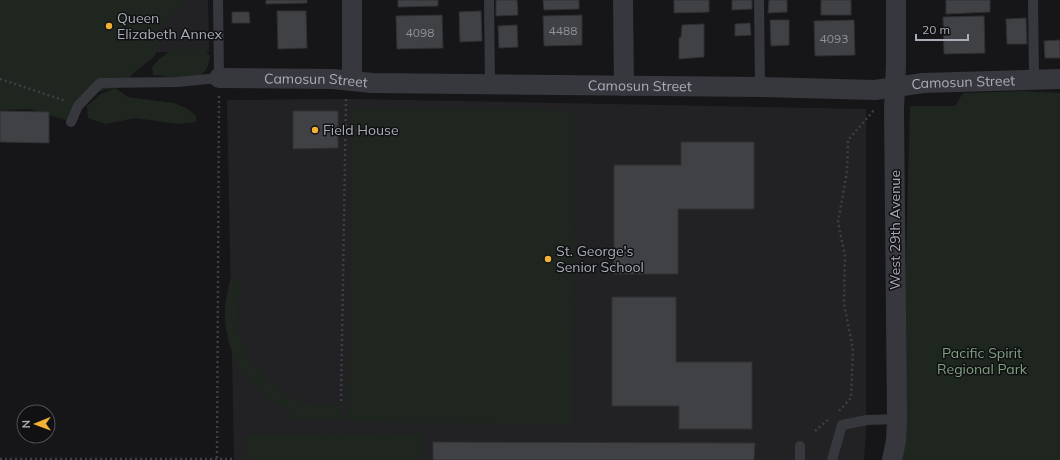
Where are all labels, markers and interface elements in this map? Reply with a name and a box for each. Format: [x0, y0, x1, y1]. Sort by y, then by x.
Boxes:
place label: Queen Elizabeth Annex [117, 9, 223, 43]
scale bar [916, 16, 968, 42]
marker: Queen Elizabeth Annex [104, 21, 114, 31]
text: 20 m [922, 22, 950, 37]
house number: 4488 [549, 23, 577, 38]
house number: 4098 [406, 25, 434, 40]
house number: 4093 [820, 31, 848, 46]
street label: Camosun Street [264, 69, 369, 92]
street label: Camosun Street [910, 71, 1015, 94]
street label: Camosun Street [588, 76, 692, 95]
place label: Field House [323, 121, 399, 139]
marker: Field House [310, 125, 320, 135]
street label: West 29th Avenue [886, 170, 904, 290]
place label: St. George's Senior School [556, 242, 644, 276]
marker: St. George's Senior School [543, 254, 553, 264]
park label: Pacific Spirit Regional Park [937, 344, 1028, 378]
north arrow [16, 404, 56, 444]
text: N [19, 420, 33, 428]

